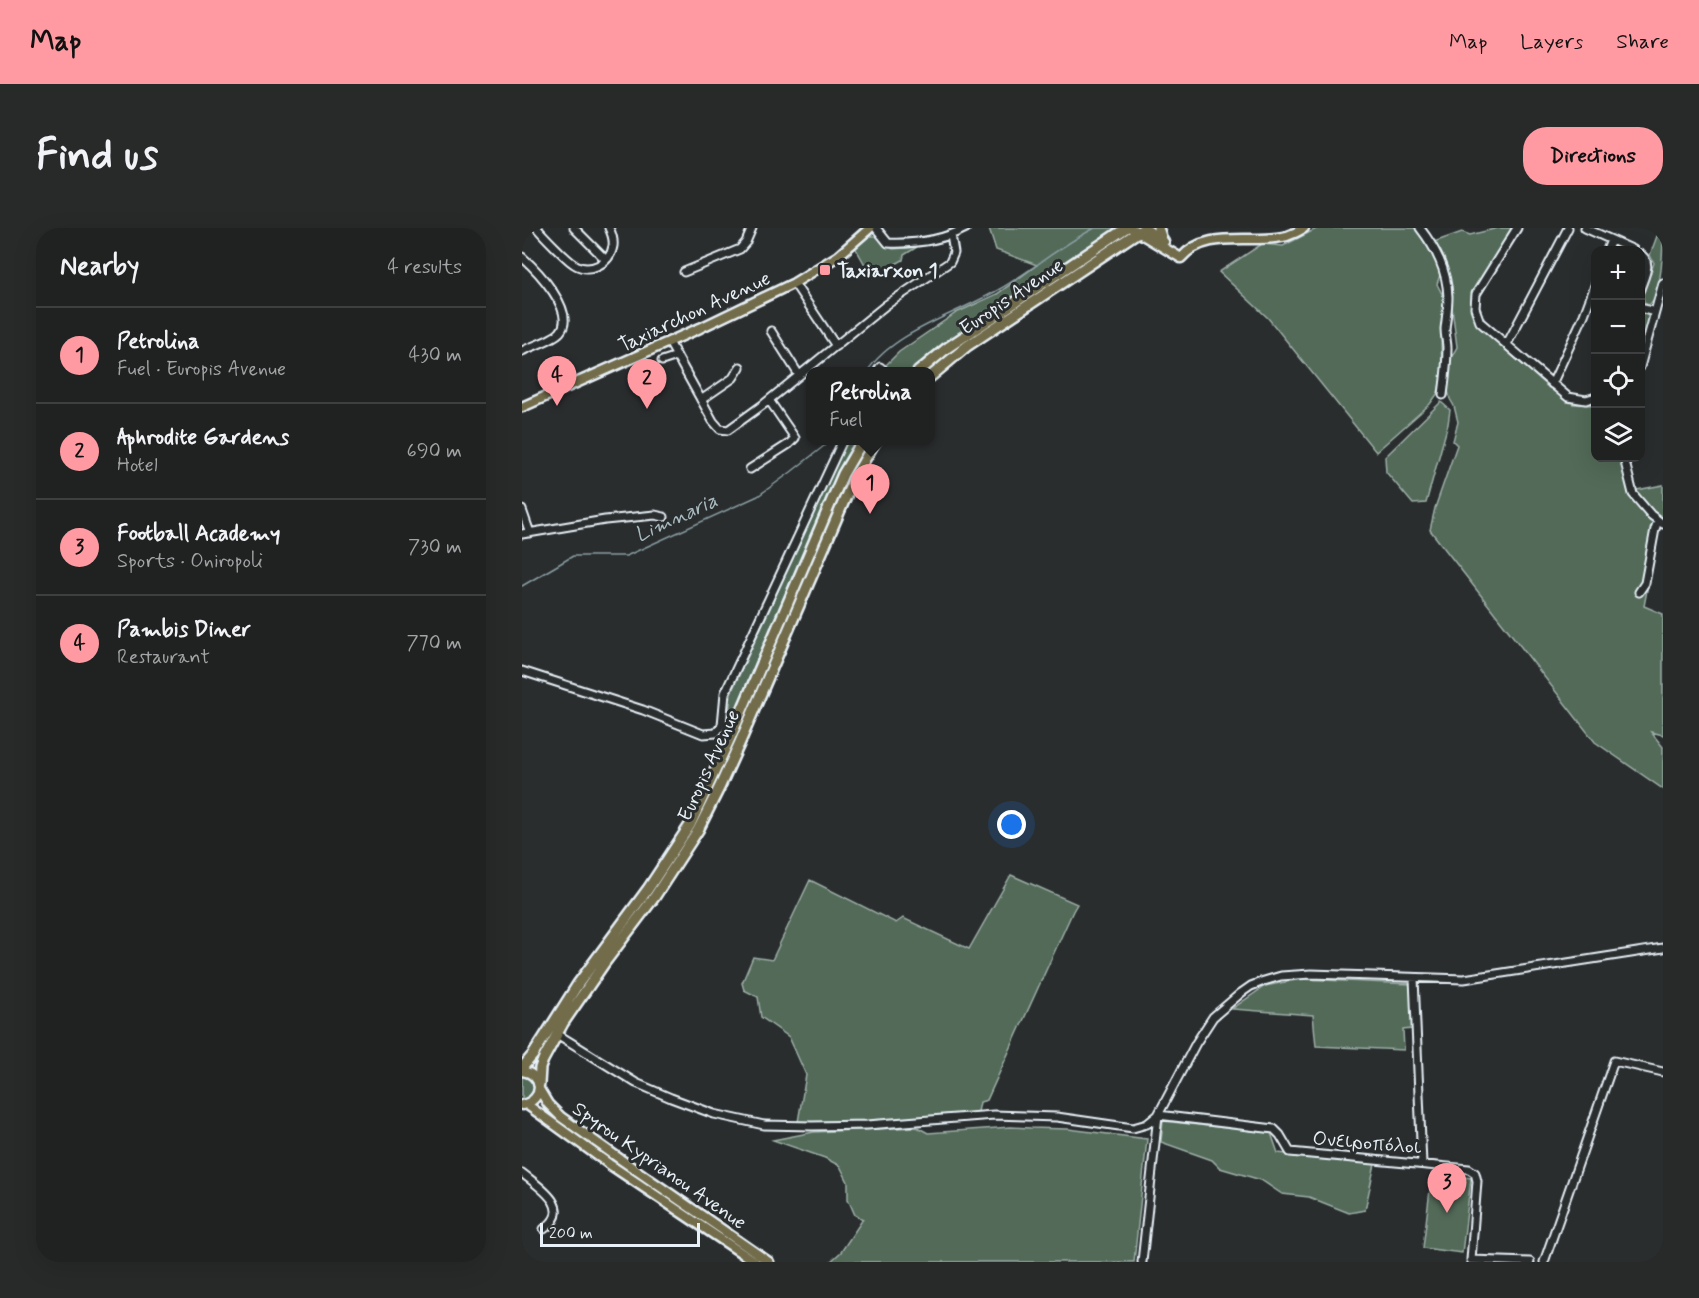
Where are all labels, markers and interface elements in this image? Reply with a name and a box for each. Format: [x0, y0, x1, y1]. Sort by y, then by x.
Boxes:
text: Map [30, 24, 81, 61]
text: Map [1449, 28, 1487, 56]
text: Layers [1520, 28, 1583, 56]
text: Share [1616, 28, 1669, 56]
button: Directions [1523, 127, 1663, 185]
text: Find us [36, 129, 158, 184]
map controls [1591, 246, 1645, 462]
button: + [1591, 246, 1645, 300]
text: Nearby [60, 250, 139, 284]
street label: Europis Avenue [955, 252, 1069, 342]
text: 4 results [387, 254, 462, 281]
place label: Taxiarxon 1 [837, 258, 938, 285]
marker: Taxiarxon 1 [818, 263, 832, 277]
street label: Taxiarchon Avenue [614, 265, 775, 359]
button: − [1591, 300, 1645, 354]
text: Petrolina [117, 328, 200, 356]
text: 1 [75, 342, 84, 369]
text: 430 m [409, 342, 462, 369]
button: locate [1591, 354, 1645, 408]
text: Fuel · Europis Avenue [117, 356, 286, 383]
pin: 4 [537, 356, 576, 406]
pin: 2 [628, 360, 666, 409]
popup [806, 367, 935, 445]
text: Petrolina [829, 379, 912, 407]
text: Fuel [829, 407, 863, 434]
button: layers [1591, 408, 1645, 462]
text: Aphrodite Gardens [117, 424, 289, 452]
text: 2 [75, 438, 84, 465]
text: 690 m [407, 438, 462, 465]
text: Hotel [117, 452, 158, 479]
pin: 1 [850, 464, 890, 514]
water label: Limnaria [630, 486, 723, 549]
text: Football Academy [117, 520, 280, 548]
text: 3 [75, 534, 84, 561]
text: 730 m [408, 534, 462, 561]
text: Sports · Oniropoli [117, 548, 263, 575]
text: Pambis Diner [117, 616, 251, 644]
text: 4 [74, 630, 85, 657]
text: 770 m [406, 630, 462, 657]
text: Restaurant [117, 644, 210, 671]
street label: Europis Avenue [672, 706, 747, 826]
your location [997, 810, 1026, 839]
street label: Spyrou Kyprianou Avenue [567, 1096, 752, 1237]
street label: Ονειροπόλοι [1311, 1125, 1423, 1162]
pin: 3 [1428, 1164, 1466, 1213]
scale bar [540, 1220, 700, 1248]
text: 200 m [549, 1223, 593, 1244]

